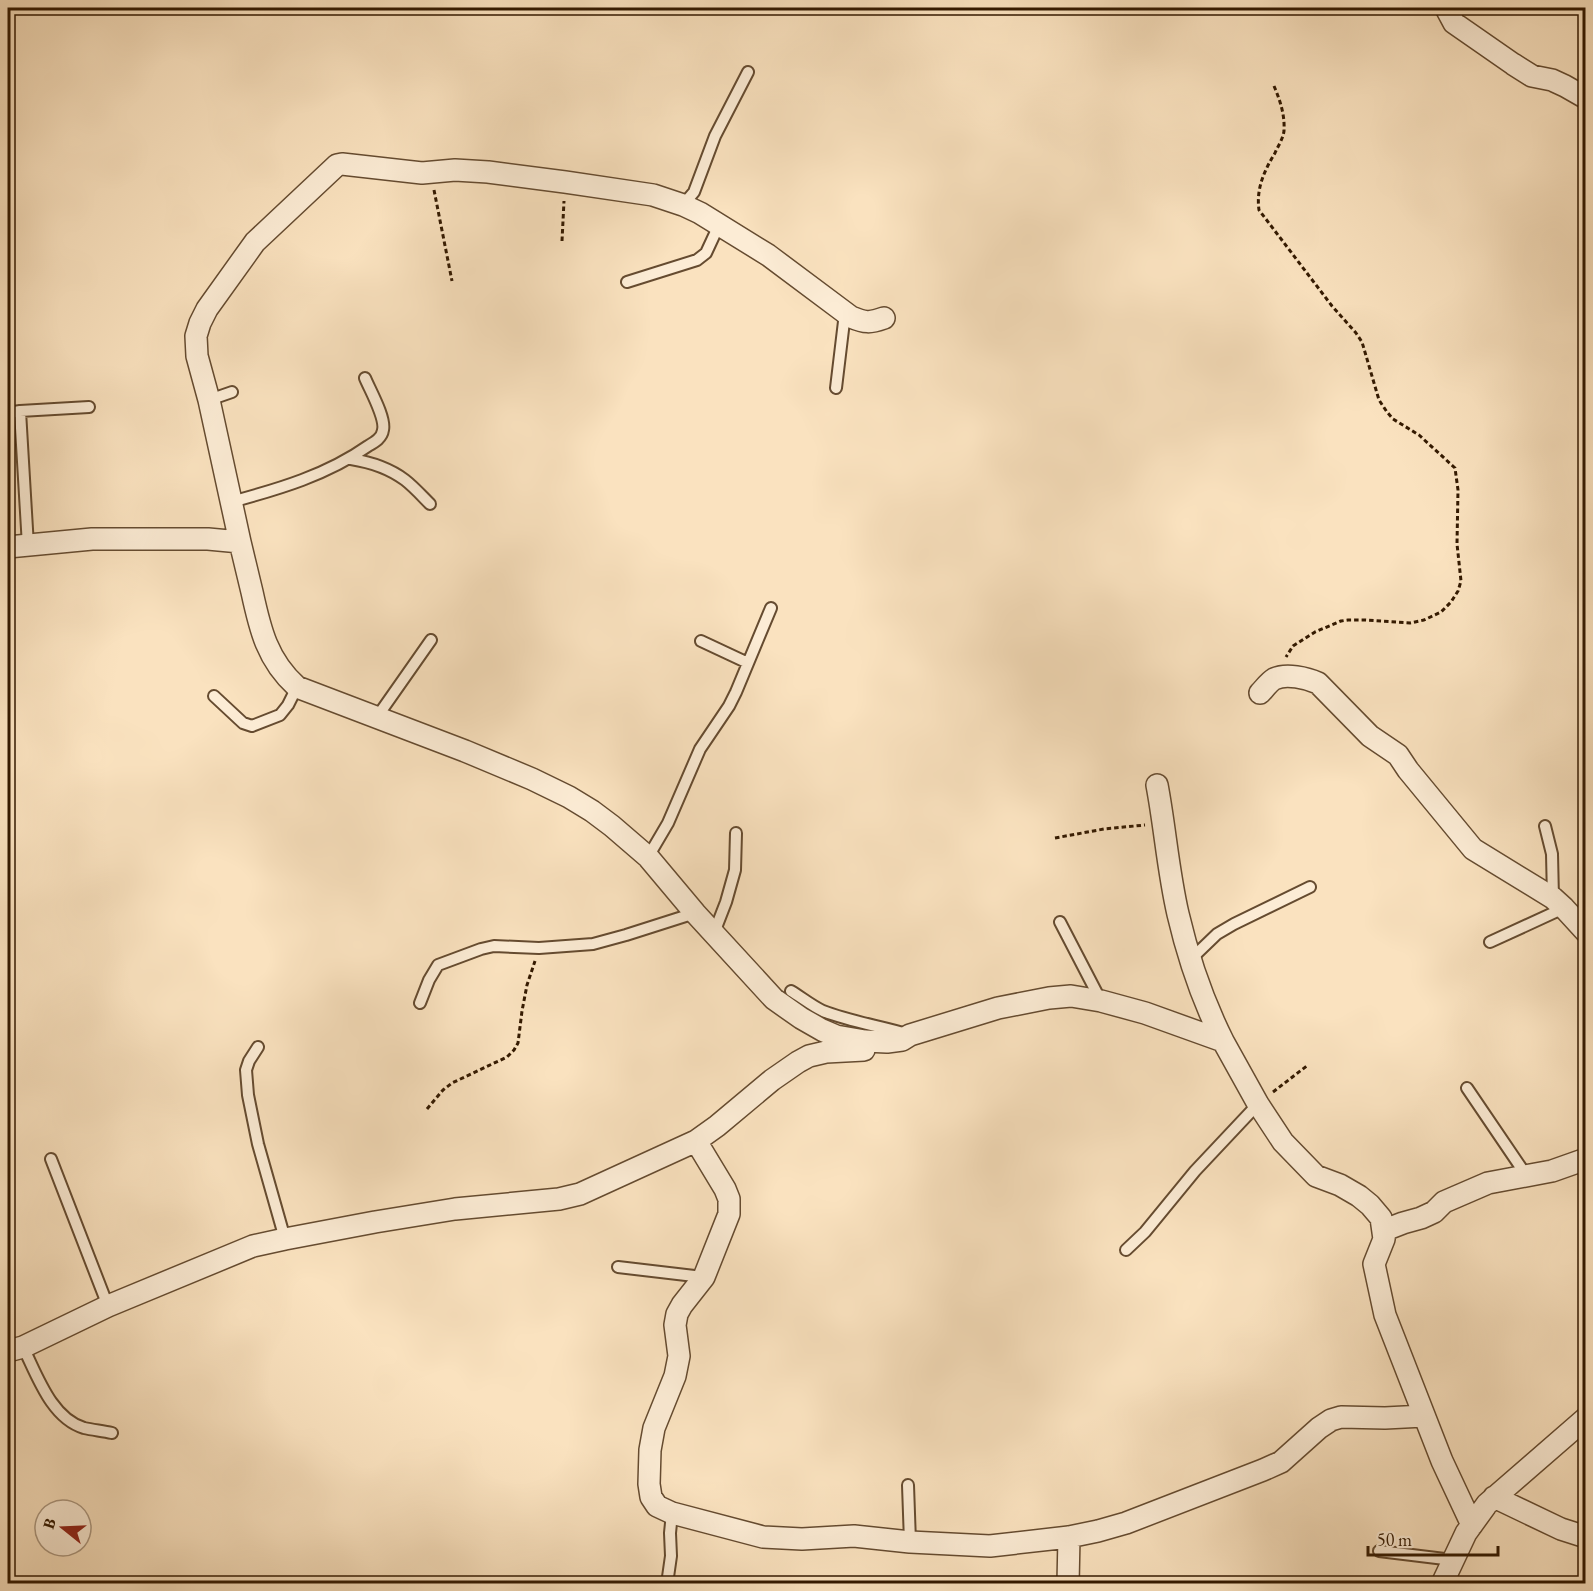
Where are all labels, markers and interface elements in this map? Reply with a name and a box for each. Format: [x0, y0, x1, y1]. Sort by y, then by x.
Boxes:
north arrow [33, 1498, 93, 1558]
text: B [38, 1516, 61, 1532]
scale bar [1368, 1519, 1498, 1557]
text: 50 m [1377, 1528, 1412, 1551]

